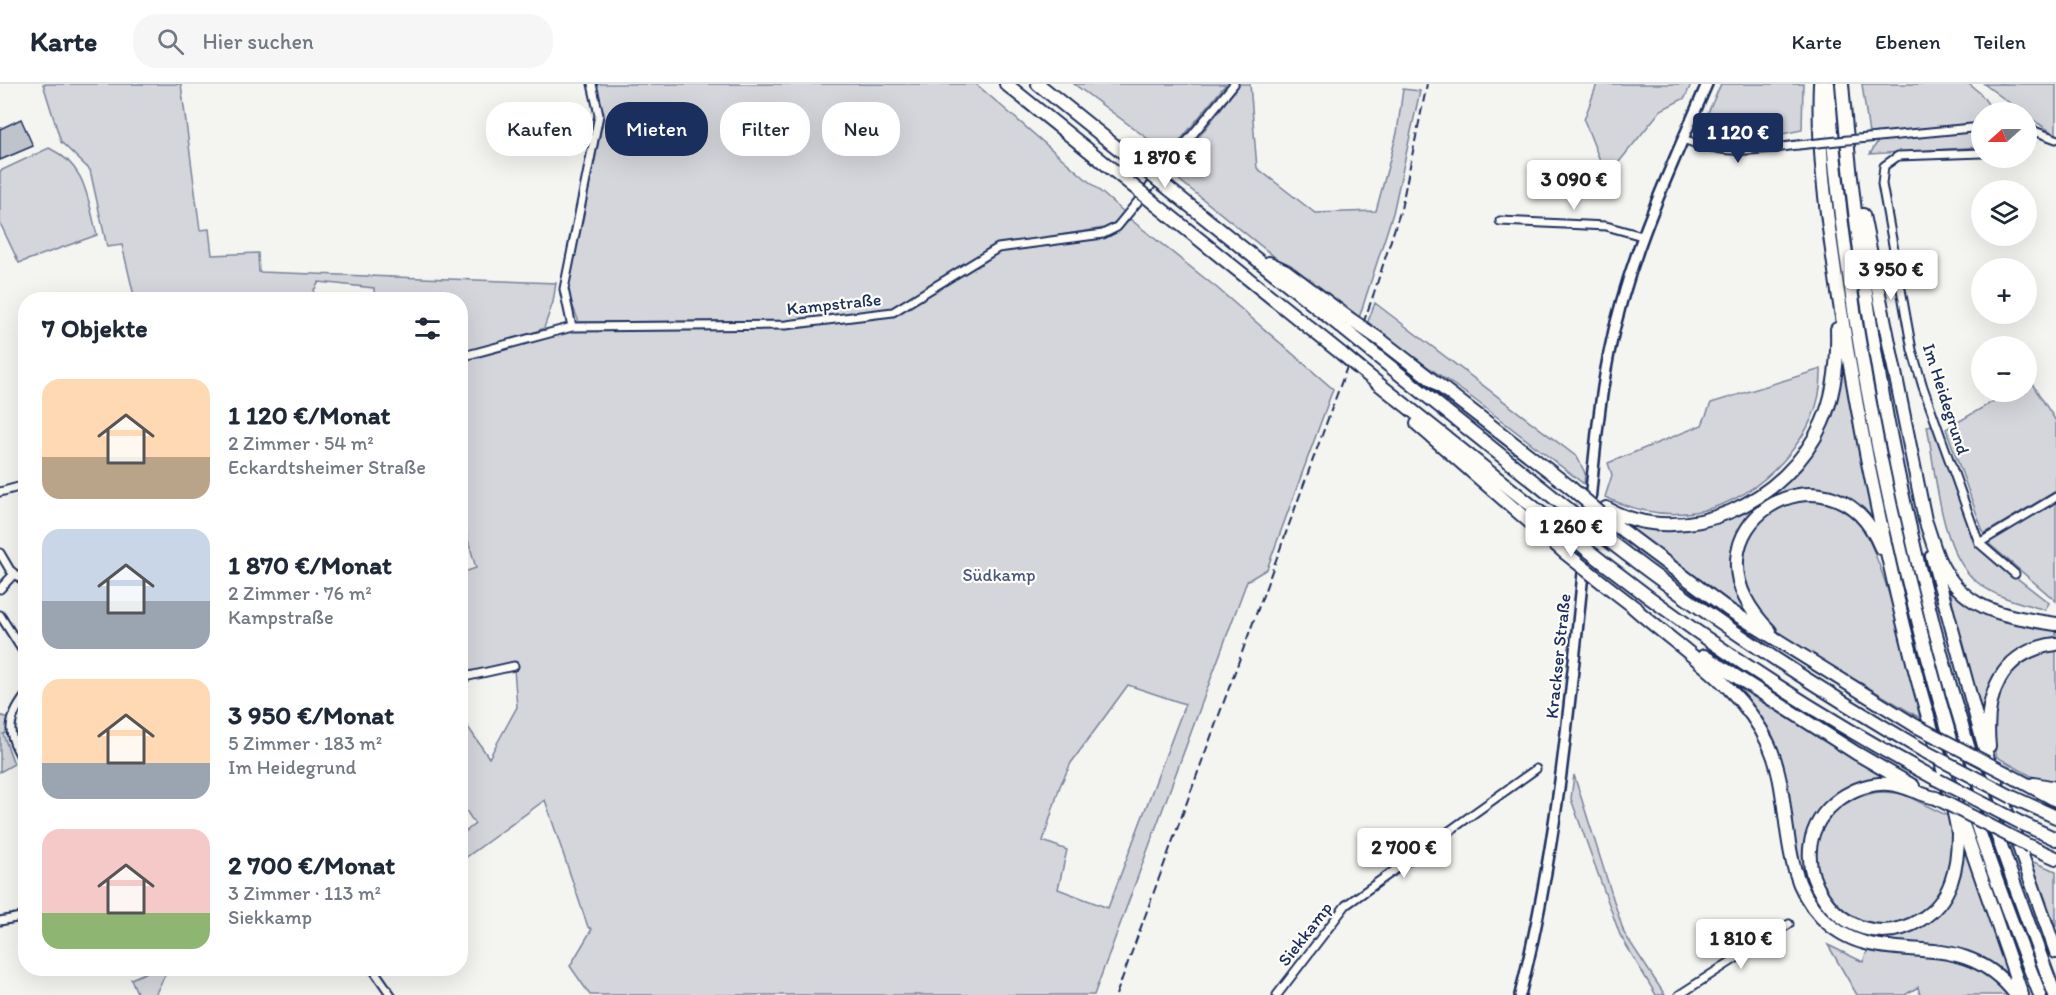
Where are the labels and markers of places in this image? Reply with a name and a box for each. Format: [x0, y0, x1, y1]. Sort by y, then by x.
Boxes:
pin: 1 120 € [1683, 113, 1793, 164]
pin: 1 870 € [1110, 138, 1220, 189]
pin: 3 090 € [1519, 160, 1629, 211]
pin: 3 950 € [1836, 250, 1946, 301]
pin: 1 260 € [1516, 507, 1626, 558]
pin: 2 700 € [1349, 828, 1459, 879]
pin: 1 810 € [1686, 919, 1796, 970]

